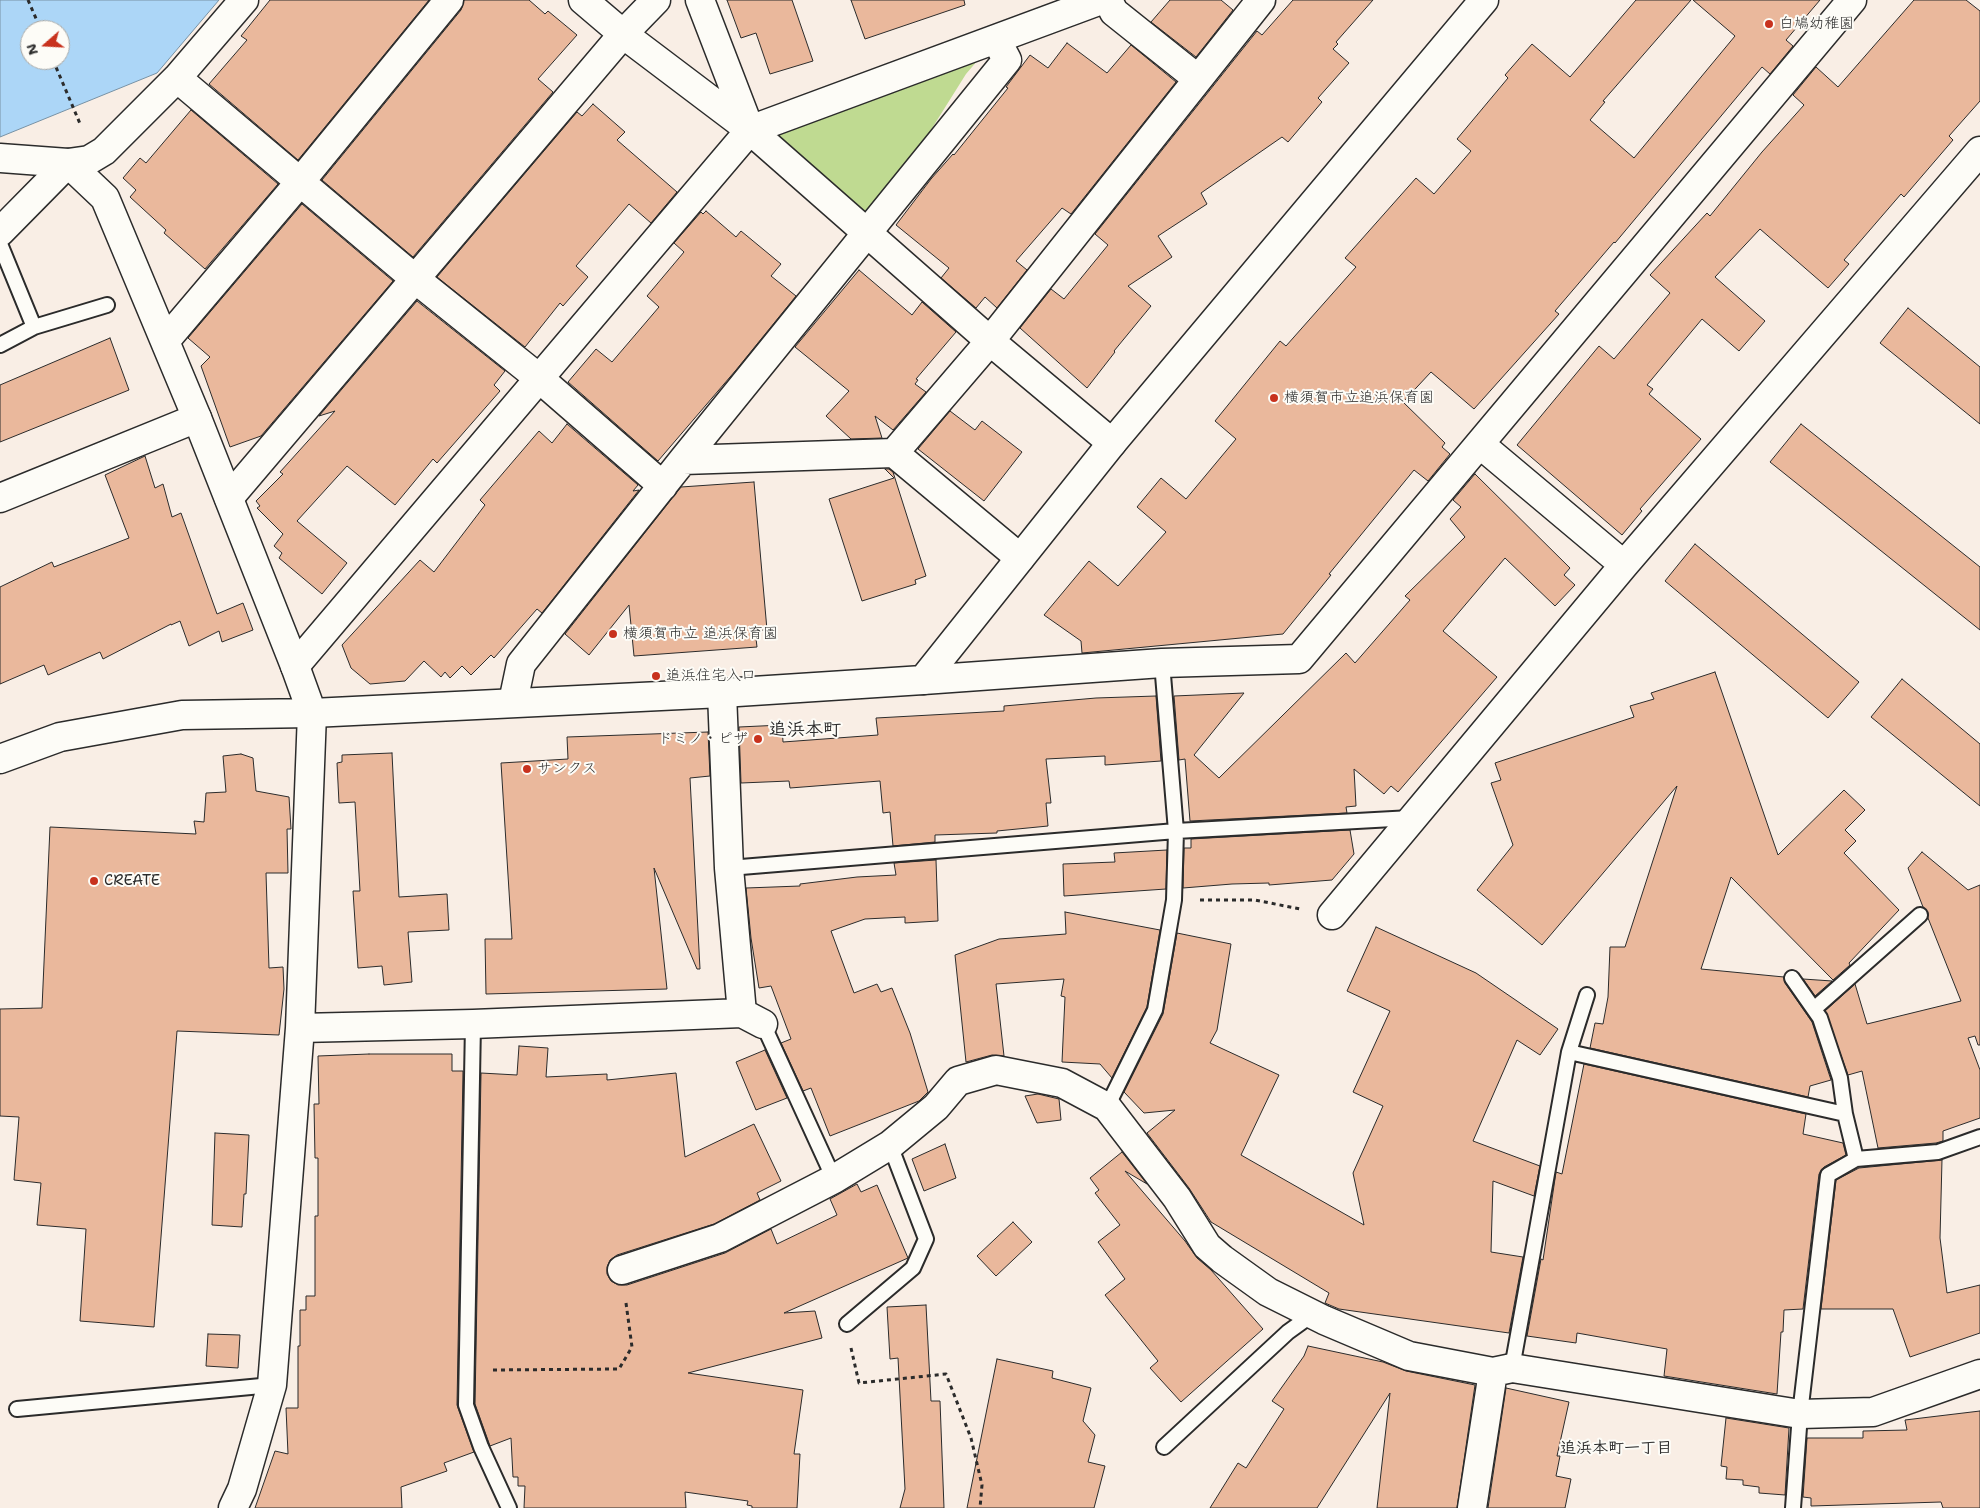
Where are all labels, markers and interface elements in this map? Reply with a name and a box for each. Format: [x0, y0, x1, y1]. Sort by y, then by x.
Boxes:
place label: 白鳩幼稚園 [1779, 15, 1854, 33]
marker: 白鳩幼稚園 [1763, 18, 1775, 30]
north arrow [20, 20, 70, 70]
text: N [21, 41, 42, 58]
place label: 横須賀市立追浜保育園 [1284, 389, 1434, 407]
marker: 横須賀市立追浜保育園 [1268, 392, 1280, 404]
place label: 横須賀市立 追浜保育園 [623, 625, 778, 643]
marker: 横須賀市立 追浜保育園 [607, 628, 619, 640]
place label: 追浜住宅入口 [666, 667, 756, 685]
marker: 追浜住宅入口 [650, 670, 662, 682]
district label: 追浜本町 [769, 719, 841, 741]
place label: ドミノ・ピザ [658, 730, 748, 748]
marker: ドミノ・ピザ [752, 733, 764, 745]
place label: サンクス [537, 760, 597, 778]
marker: サンクス [521, 763, 533, 775]
place label: CREATE [104, 872, 160, 890]
marker: CREATE [88, 875, 100, 887]
district label: 追浜本町一丁目 [1560, 1439, 1672, 1459]

